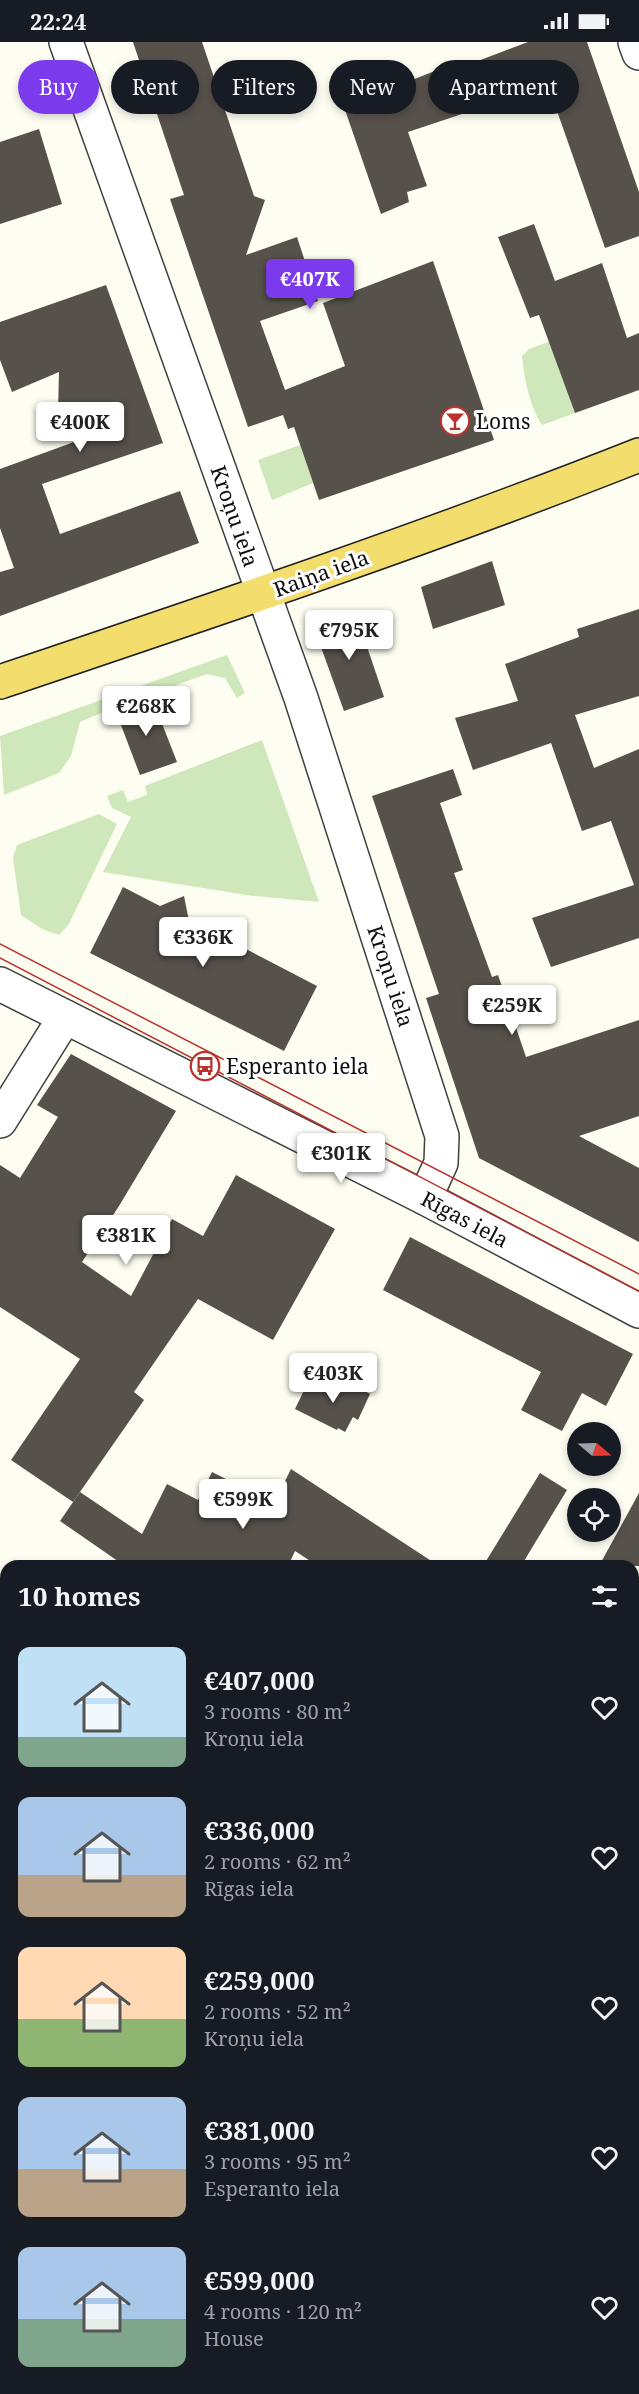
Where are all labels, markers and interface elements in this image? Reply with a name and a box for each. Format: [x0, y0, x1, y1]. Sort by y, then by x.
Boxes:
text: 22:24 [30, 6, 86, 36]
chip: Buy [18, 60, 99, 114]
chip: Rent [111, 60, 199, 114]
chip: Filters [211, 60, 317, 114]
chip: New [329, 60, 416, 114]
chip: Apartment [428, 60, 579, 114]
pin: €407K [268, 259, 352, 310]
text: €407K [280, 265, 340, 292]
pin: €400K [38, 402, 122, 453]
bar icon: Loms [439, 405, 471, 437]
place label: Loms [476, 407, 531, 435]
text: €400K [50, 408, 110, 435]
street label: Kroņu iela [205, 462, 265, 570]
street label: Raiņa iela [269, 543, 373, 603]
pin: €795K [307, 610, 391, 661]
text: €795K [319, 616, 379, 643]
pin: €268K [104, 686, 188, 737]
text: €268K [116, 692, 176, 719]
pin: €336K [161, 917, 245, 968]
street label: Kroņu iela [361, 922, 421, 1030]
text: €336K [173, 923, 233, 950]
pin: €259K [470, 985, 554, 1036]
text: €259K [482, 991, 542, 1018]
bus stop icon: Esperanto iela [189, 1050, 221, 1082]
place label: Esperanto iela [226, 1052, 369, 1080]
pin: €301K [299, 1133, 383, 1184]
text: €301K [311, 1139, 371, 1166]
street label: Rīgas iela [417, 1184, 513, 1254]
pin: €381K [84, 1215, 168, 1266]
text: €381K [96, 1221, 156, 1248]
pin: €403K [291, 1353, 375, 1404]
text: €403K [303, 1359, 363, 1386]
north arrow [567, 1422, 621, 1476]
map controls [567, 1422, 621, 1542]
pin: €599K [201, 1479, 285, 1530]
text: €599K [213, 1485, 273, 1512]
button: locate [567, 1488, 621, 1542]
text: 10 homes [18, 1578, 140, 1614]
icon: filters [588, 1580, 621, 1613]
text: €407,000 [204, 1662, 314, 1698]
icon: home [66, 1671, 138, 1743]
icon: heart [588, 1691, 621, 1724]
text: 3 rooms · 80 m² [204, 1698, 351, 1725]
text: Kroņu iela [204, 1725, 304, 1752]
text: €336,000 [204, 1812, 314, 1848]
icon: home [66, 1821, 138, 1893]
icon: heart [588, 1841, 621, 1874]
text: 2 rooms · 62 m² [204, 1848, 351, 1875]
text: Rīgas iela [204, 1875, 294, 1902]
text: €259,000 [204, 1962, 314, 1998]
icon: home [66, 1971, 138, 2043]
icon: heart [588, 1991, 621, 2024]
text: 2 rooms · 52 m² [204, 1998, 351, 2025]
text: Kroņu iela [204, 2025, 304, 2052]
text: €381,000 [204, 2112, 314, 2148]
icon: home [66, 2121, 138, 2193]
icon: heart [588, 2141, 621, 2174]
text: 3 rooms · 95 m² [204, 2148, 351, 2175]
text: Esperanto iela [204, 2175, 340, 2202]
text: €599,000 [204, 2262, 314, 2298]
icon: home [66, 2271, 138, 2343]
icon: heart [588, 2291, 621, 2324]
text: 4 rooms · 120 m² [204, 2298, 362, 2325]
text: House [204, 2325, 264, 2352]

